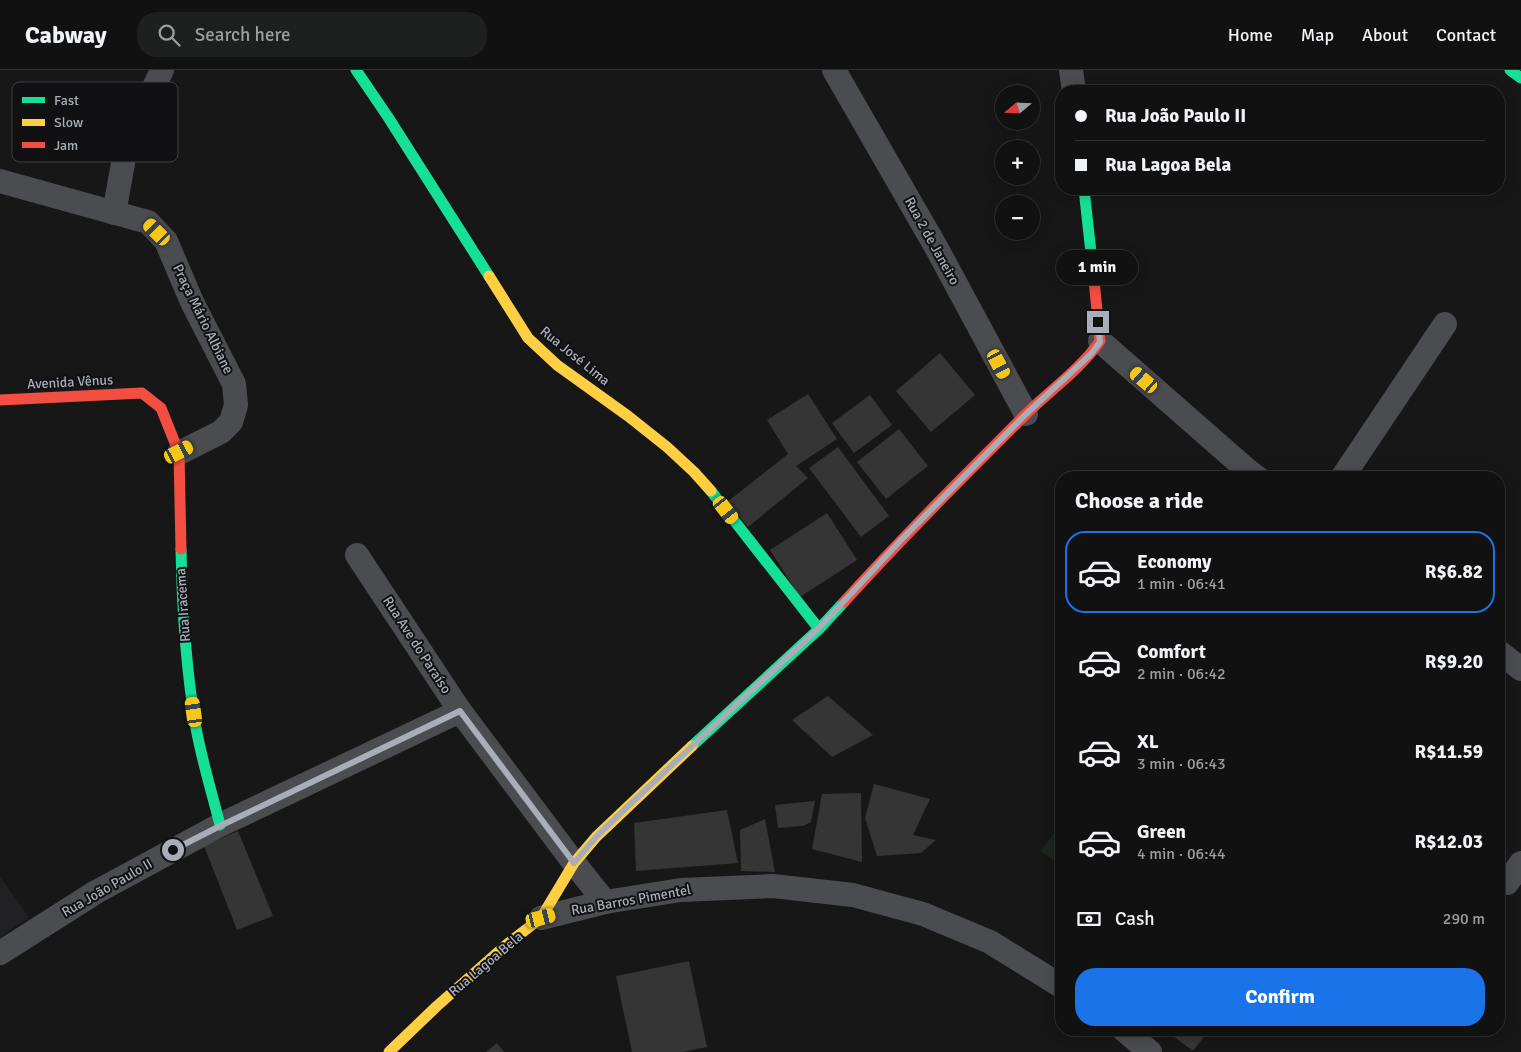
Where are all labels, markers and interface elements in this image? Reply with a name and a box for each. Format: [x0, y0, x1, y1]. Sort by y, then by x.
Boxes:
search box [137, 12, 487, 57]
text: Cabway [25, 20, 107, 50]
icon: search [155, 21, 183, 49]
text: Search here [195, 23, 291, 47]
text: Home [1228, 24, 1273, 46]
text: Map [1301, 24, 1334, 46]
text: About [1362, 24, 1408, 46]
text: Contact [1436, 24, 1496, 46]
legend [12, 82, 178, 162]
north arrow [995, 85, 1040, 130]
map controls [995, 85, 1040, 240]
text: Fast [54, 92, 79, 109]
text: Rua João Paulo II [1105, 104, 1246, 128]
text: Slow [54, 114, 83, 131]
text: Jam [54, 137, 78, 154]
button: + [995, 140, 1040, 185]
text: Rua Lagoa Bela [1105, 153, 1231, 177]
street label: Rua 2 de Janeiro [901, 194, 963, 288]
button: − [995, 195, 1040, 240]
car [141, 216, 172, 248]
callout: 1 min [1057, 250, 1139, 284]
text: 1 min [1078, 257, 1116, 277]
street label: Praça Mário Albiane [169, 261, 237, 377]
route end [1087, 311, 1109, 333]
street label: Rua José Lima [537, 323, 613, 389]
car [985, 347, 1012, 381]
car [1127, 364, 1160, 396]
street label: Avenida Vênus [26, 371, 114, 393]
car [162, 439, 195, 465]
text: Choose a ride [1075, 487, 1203, 514]
car [710, 494, 741, 526]
icon: car [1077, 550, 1122, 595]
text: Economy [1137, 550, 1211, 574]
text: R$6.82 [1425, 560, 1483, 584]
street label: Rua Iracema [172, 568, 194, 642]
text: 1 min · 06:41 [1137, 574, 1226, 594]
street label: Rua Ave do Paraíso [379, 593, 455, 697]
icon: car [1077, 640, 1122, 685]
text: Comfort [1137, 640, 1206, 664]
text: R$9.20 [1425, 650, 1483, 674]
text: 2 min · 06:42 [1137, 664, 1226, 684]
car [184, 696, 203, 728]
icon: car [1077, 730, 1122, 775]
text: XL [1137, 730, 1159, 754]
text: R$11.59 [1415, 740, 1483, 764]
text: 3 min · 06:43 [1137, 754, 1226, 774]
icon: car [1077, 820, 1122, 865]
text: Green [1137, 820, 1186, 844]
text: R$12.03 [1415, 830, 1483, 854]
route start [162, 839, 184, 861]
text: 4 min · 06:44 [1137, 844, 1226, 864]
street label: Rua João Paulo II [59, 855, 155, 921]
street label: Rua Barros Pimentel [570, 881, 692, 919]
icon: cash [1075, 905, 1103, 933]
car [524, 907, 557, 929]
text: Cash [1115, 907, 1155, 931]
text: 290 m [1443, 909, 1485, 929]
street label: Rua Lagoa Bela [445, 928, 527, 1000]
button: Confirm [1075, 968, 1485, 1026]

